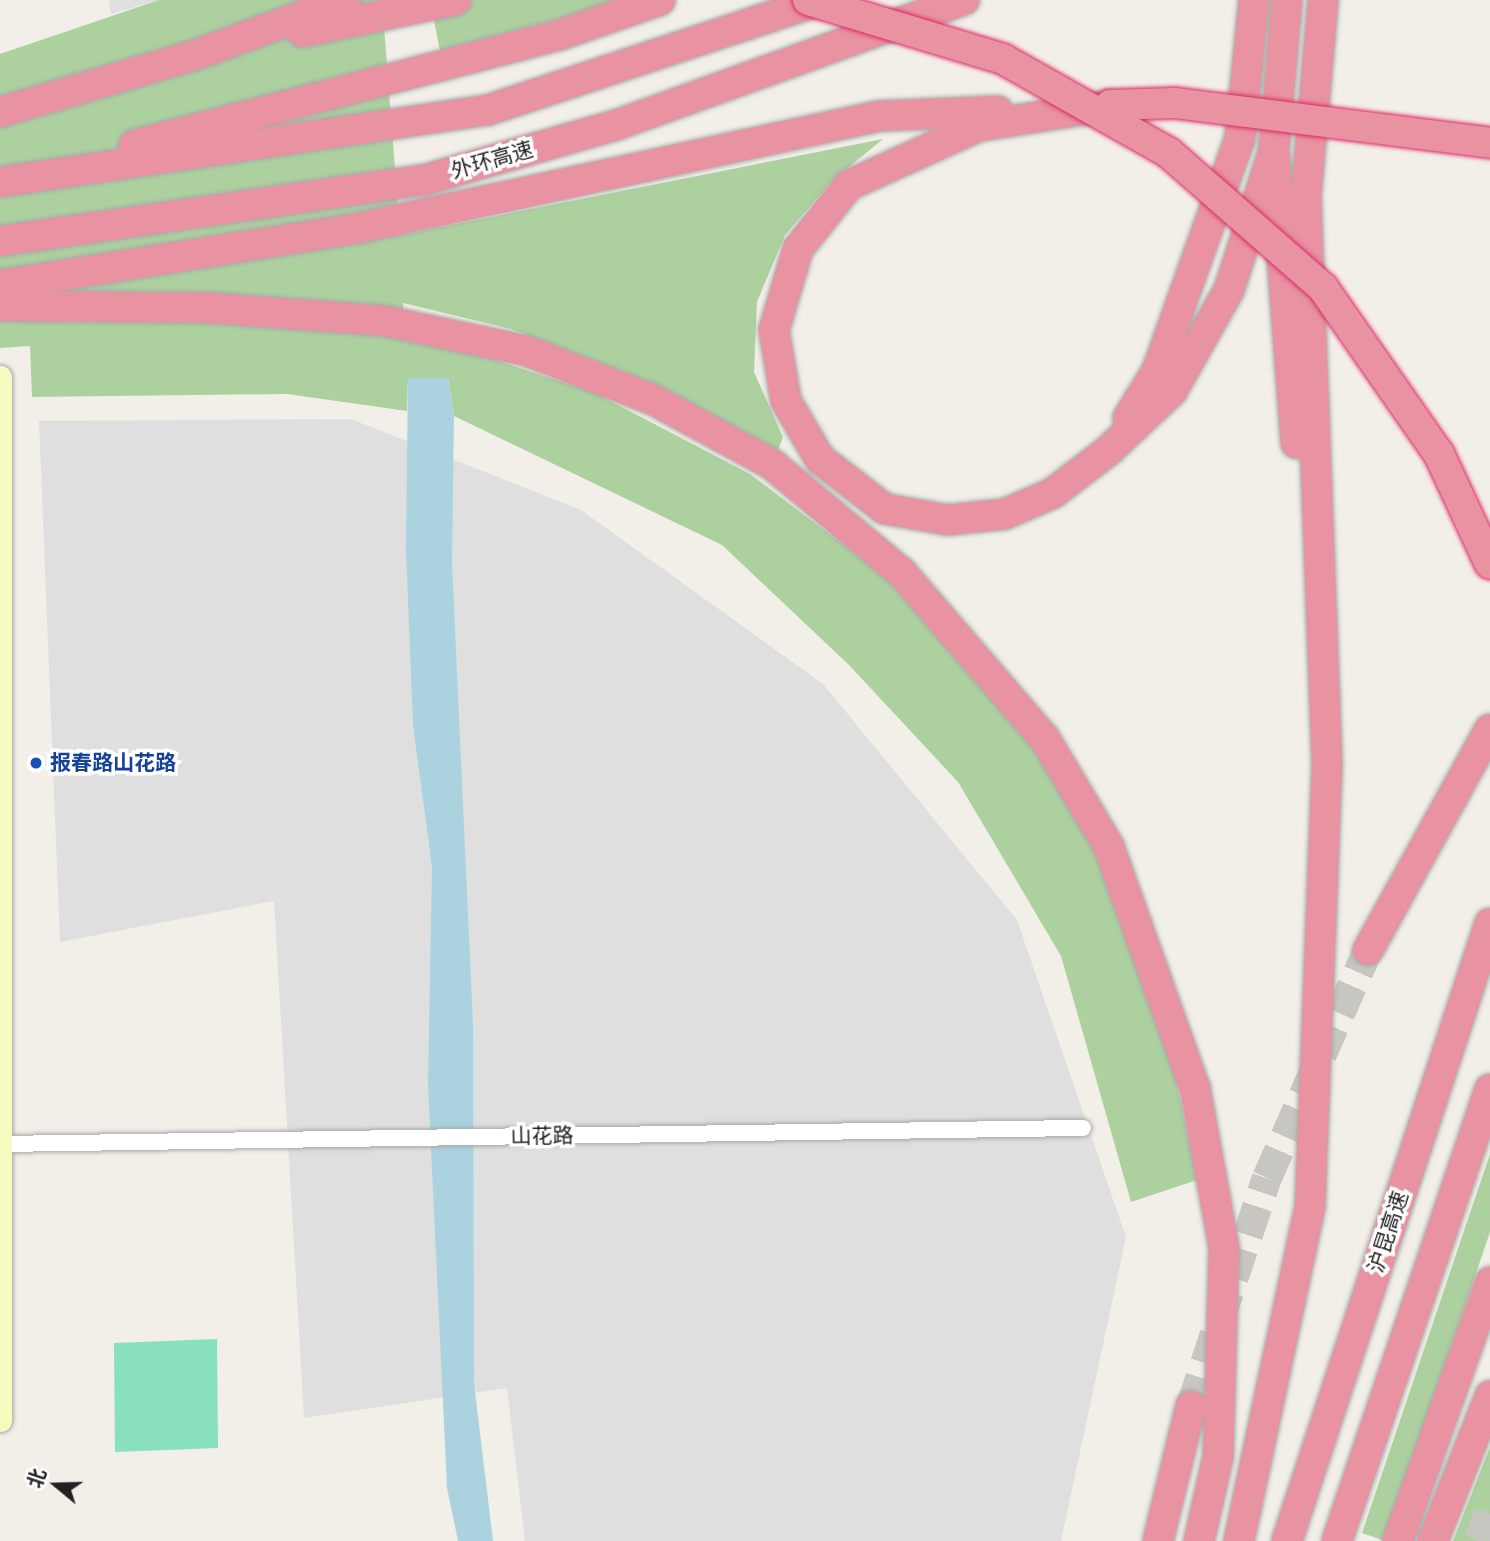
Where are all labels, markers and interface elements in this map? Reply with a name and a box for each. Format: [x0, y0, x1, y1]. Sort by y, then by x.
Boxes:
street label: 外环高速 [448, 136, 536, 184]
place label: 报春路山花路 [50, 750, 176, 776]
marker: 报春路山花路 [28, 755, 44, 771]
street label: 山花路 [510, 1123, 574, 1149]
street label: 沪昆高速 [1363, 1188, 1413, 1276]
north arrow [21, 1450, 91, 1520]
text: 北 [21, 1465, 52, 1491]

